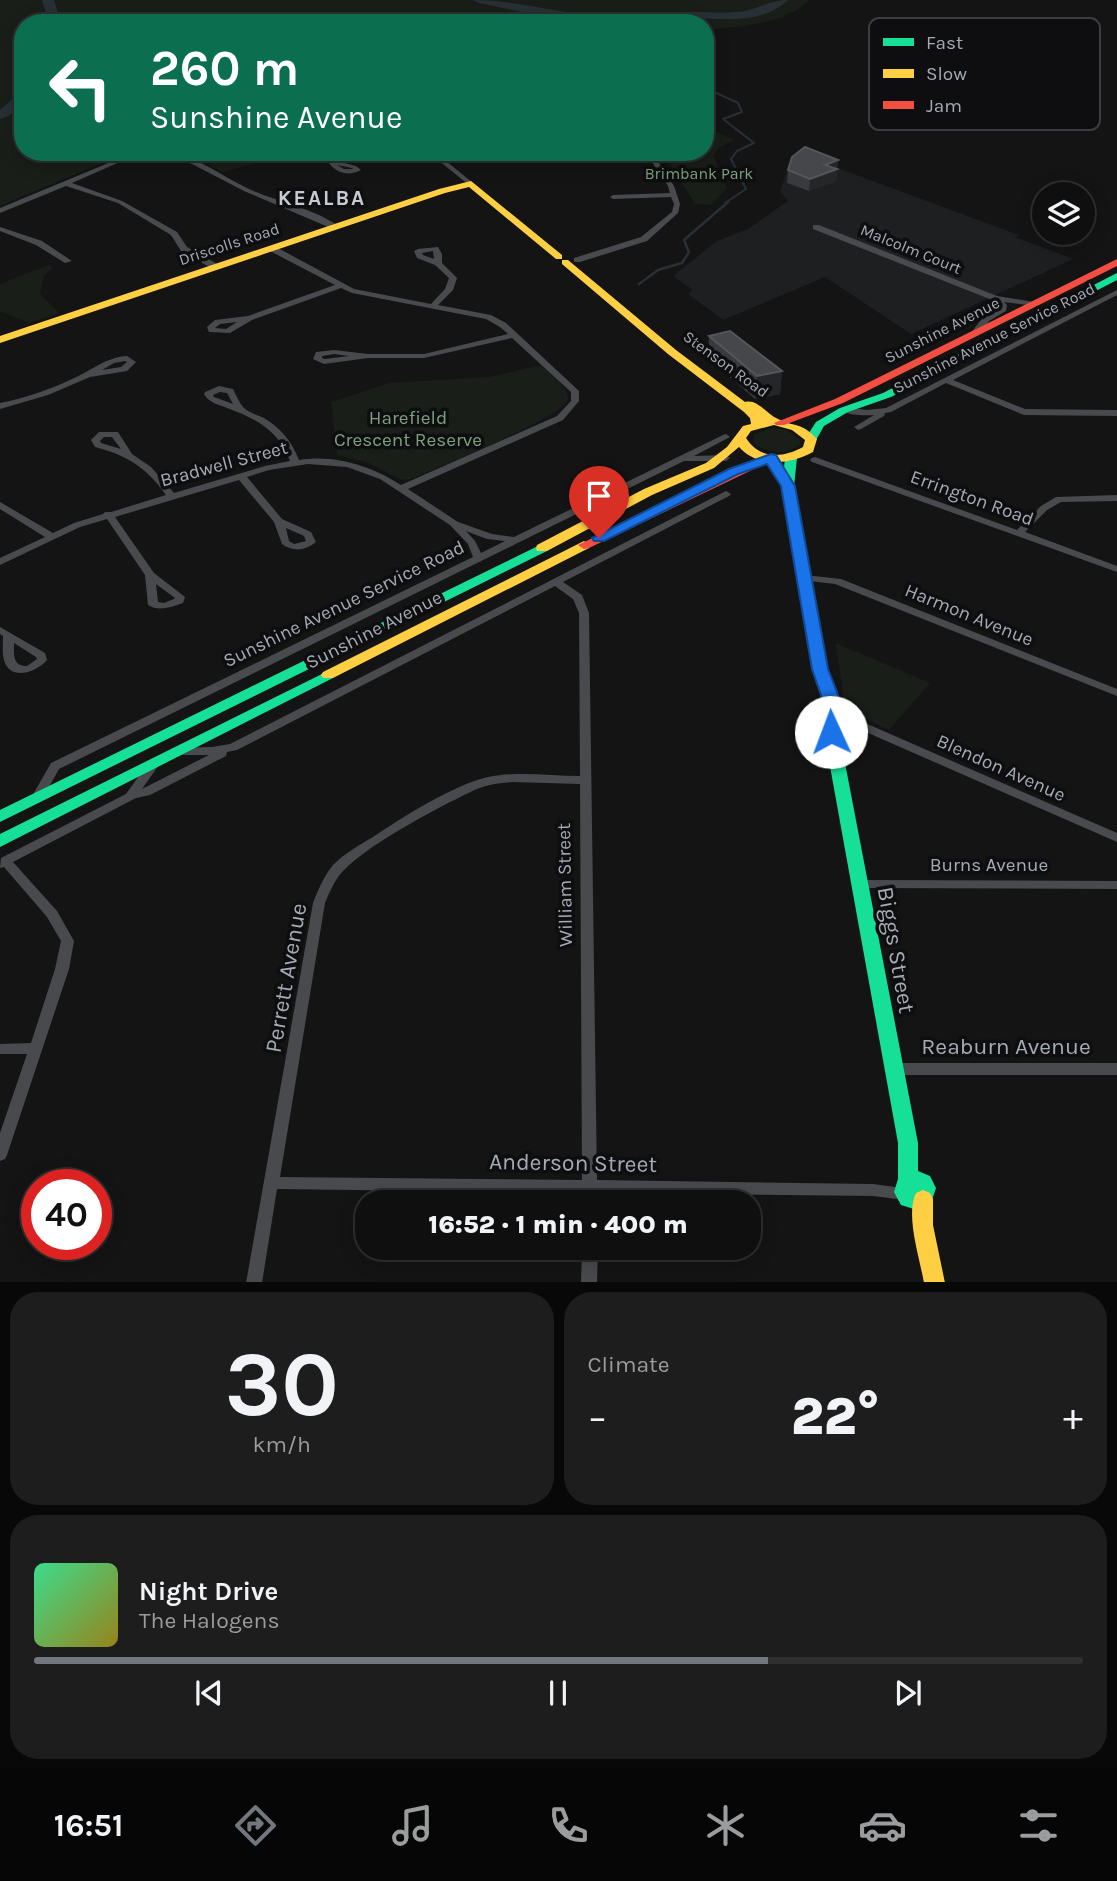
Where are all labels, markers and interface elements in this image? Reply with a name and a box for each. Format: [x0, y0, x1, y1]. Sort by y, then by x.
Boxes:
legend [869, 18, 1100, 130]
text: Fast [926, 32, 963, 54]
text: 260 m [150, 40, 299, 97]
icon: left [35, 42, 126, 133]
text: Slow [926, 63, 967, 85]
text: Jam [926, 95, 962, 117]
text: Sunshine Avenue [150, 99, 402, 136]
park label: Brimbank Park [645, 164, 753, 183]
map controls [1032, 182, 1095, 245]
button: layers [1032, 182, 1095, 245]
district label: KEALBA [278, 186, 366, 210]
street label: Driscolls Road [176, 219, 282, 269]
street label: Malcolm Court [858, 220, 964, 278]
street label: Sunshine Avenue Service Road [890, 279, 1098, 397]
street label: Sunshine Avenue [881, 293, 1003, 367]
street label: Stenson Road [680, 327, 772, 401]
park label: Harefield Crescent Reserve [334, 407, 482, 451]
street label: Bradwell Street [158, 436, 290, 492]
pin [569, 466, 629, 538]
street label: Errington Road [907, 466, 1037, 530]
icon: arrive [580, 477, 618, 515]
street label: Sunshine Avenue Service Road [220, 536, 468, 672]
street label: Harmon Avenue [902, 579, 1036, 651]
street label: Sunshine Avenue [302, 586, 446, 674]
position arrow [794, 695, 868, 769]
street label: Blendon Avenue [933, 730, 1069, 806]
street label: William Street [553, 823, 577, 947]
street label: Burns Avenue [930, 854, 1048, 876]
street label: Biggs Street [872, 885, 920, 1016]
street label: Perrett Avenue [260, 901, 312, 1055]
street label: Reaburn Avenue [921, 1033, 1091, 1060]
street label: Anderson Street [489, 1148, 658, 1178]
speed limit sign: 40 [21, 1169, 112, 1260]
text: 16:52 · 1 min · 400 m [428, 1209, 688, 1240]
text: 30 [225, 1332, 339, 1438]
text: Climate [588, 1351, 670, 1378]
text: 22° [791, 1386, 880, 1447]
text: − [588, 1395, 607, 1440]
text: + [1063, 1395, 1083, 1440]
text: km/h [253, 1431, 311, 1458]
text: Night Drive [139, 1576, 278, 1607]
text: The Halogens [139, 1607, 279, 1634]
icon: previous [190, 1674, 228, 1712]
icon: pause [539, 1674, 577, 1712]
icon: next [889, 1674, 927, 1712]
icon: directions [231, 1801, 280, 1850]
icon: music [388, 1801, 437, 1850]
icon: phone [544, 1801, 593, 1850]
icon: climate [701, 1801, 750, 1850]
icon: car [858, 1801, 907, 1850]
icon: filters [1014, 1801, 1063, 1850]
text: 16:51 [54, 1807, 123, 1844]

